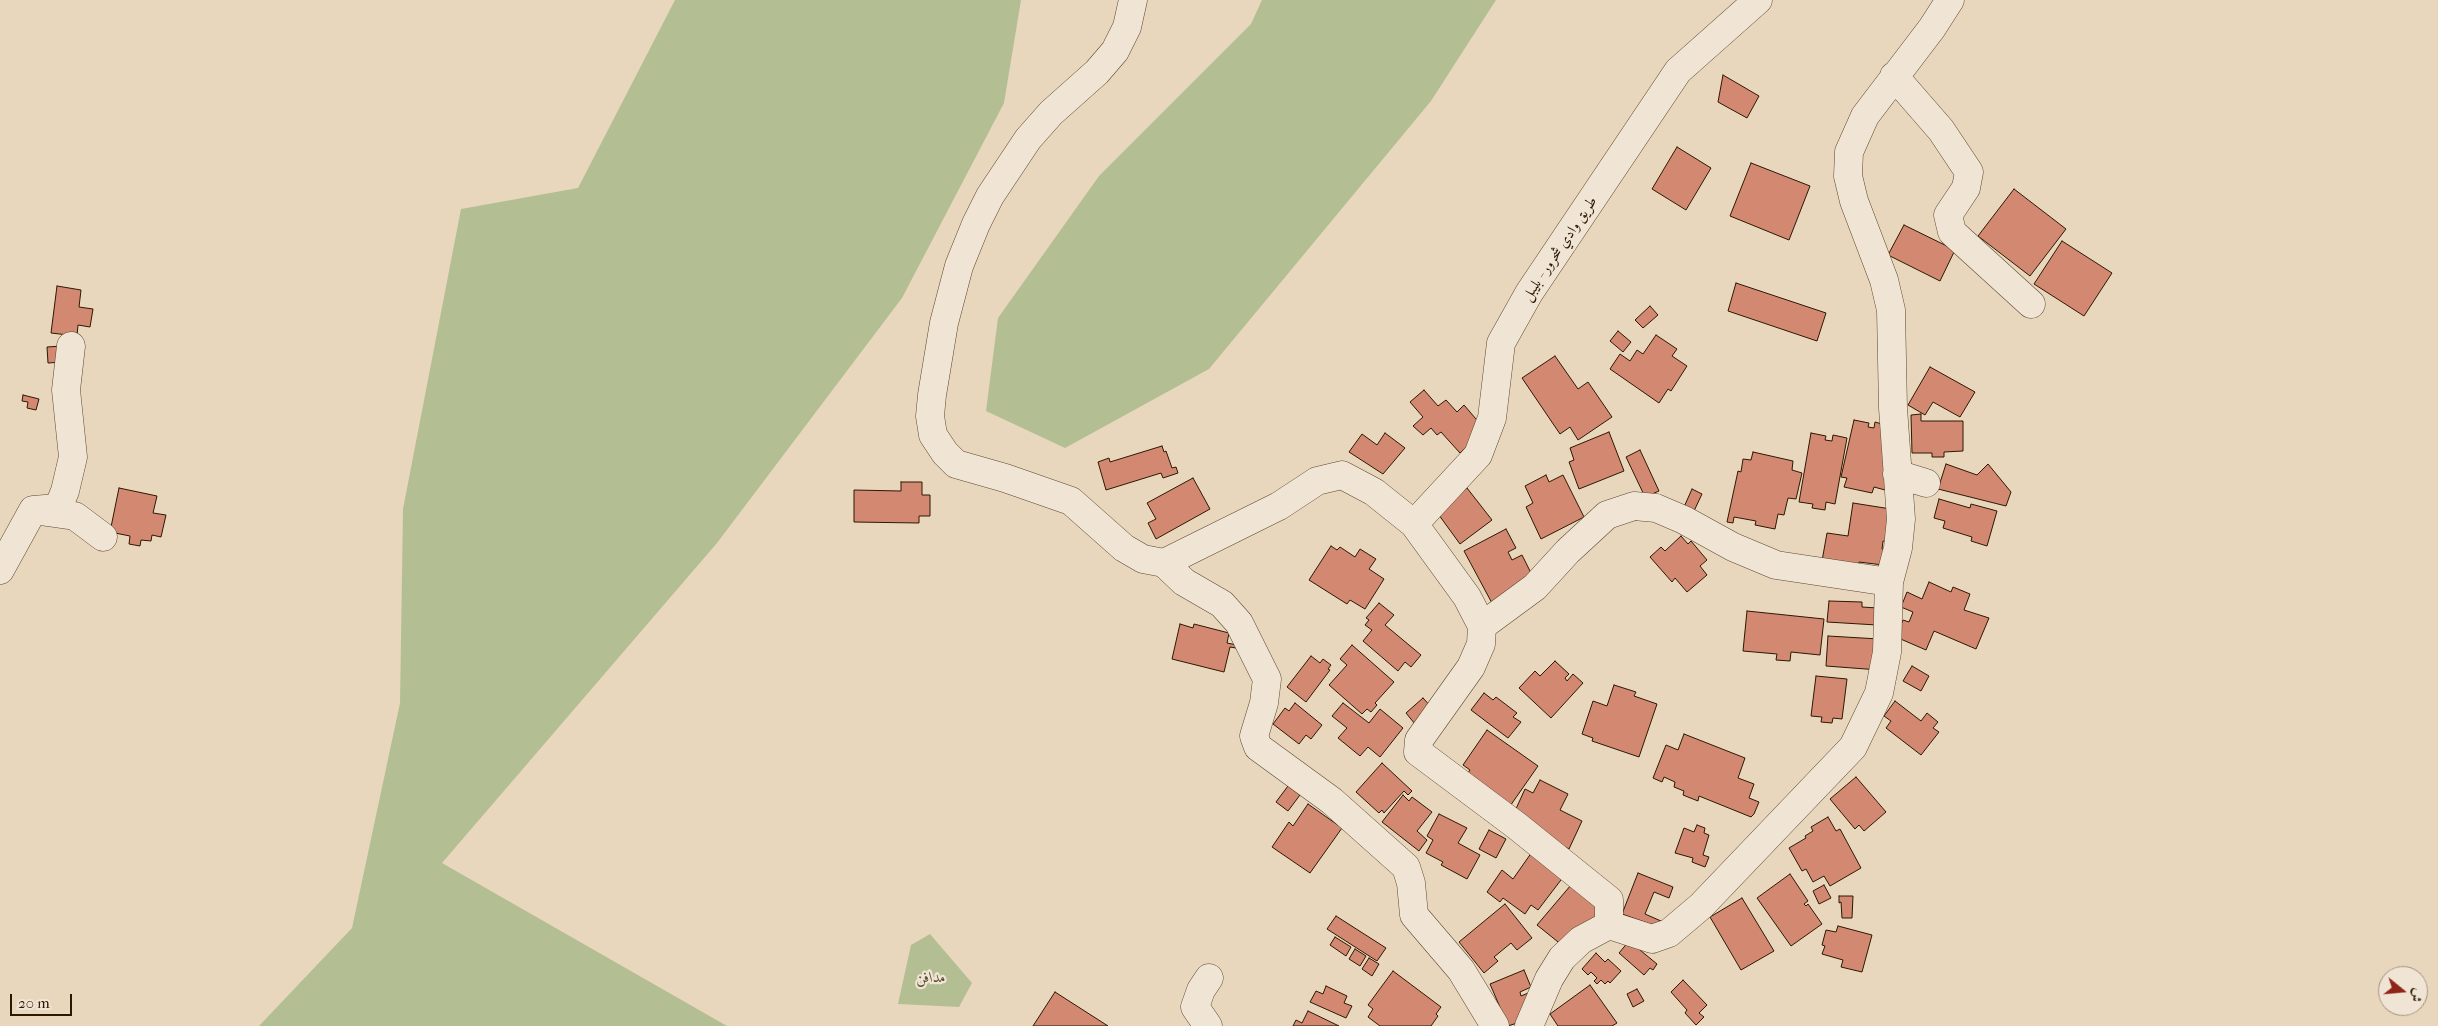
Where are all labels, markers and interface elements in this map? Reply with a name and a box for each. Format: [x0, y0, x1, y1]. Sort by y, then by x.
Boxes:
street label: طريق وادي شحرور - بليبل [1518, 193, 1602, 305]
north arrow [2378, 966, 2428, 1016]
park label: مدافن [916, 969, 946, 987]
scale bar [12, 984, 75, 1016]
text: ش [2407, 986, 2427, 1004]
text: 20 m [18, 994, 50, 1012]

